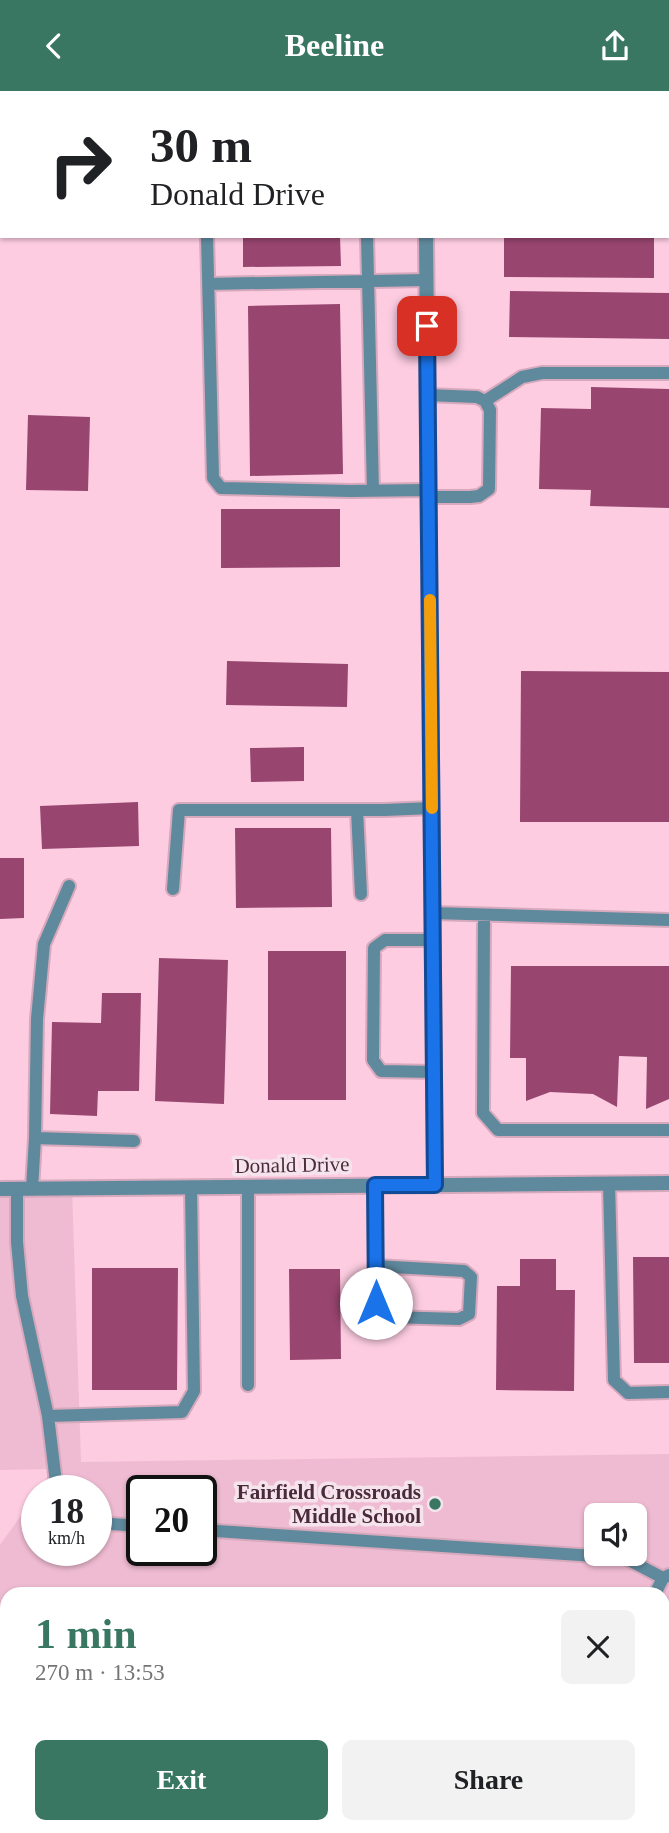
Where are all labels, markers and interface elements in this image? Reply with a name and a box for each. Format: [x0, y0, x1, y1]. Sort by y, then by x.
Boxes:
icon: back [35, 27, 73, 65]
text: Beeline [285, 27, 384, 63]
icon: share [596, 27, 634, 65]
text: 30 m [150, 118, 252, 173]
icon: right [35, 119, 126, 210]
text: Donald Drive [150, 176, 325, 212]
pin [397, 296, 457, 356]
icon: arrive [408, 307, 446, 345]
street label: Donald Drive [234, 1152, 350, 1178]
position arrow [339, 1266, 413, 1340]
speed limit sign: 20 [126, 1475, 217, 1566]
place label: Fairfield Crossroads Middle School [237, 1480, 421, 1528]
text: 18 [49, 1492, 84, 1531]
marker: Fairfield Crossroads Middle School [427, 1496, 443, 1512]
map controls [584, 1503, 647, 1566]
button: sound [584, 1503, 647, 1566]
text: km/h [48, 1528, 85, 1548]
button: close [561, 1610, 635, 1684]
text: 1 min [35, 1611, 137, 1657]
text: 270 m · 13:53 [35, 1660, 165, 1685]
button: Exit [35, 1740, 328, 1820]
button: Share [342, 1740, 635, 1820]

